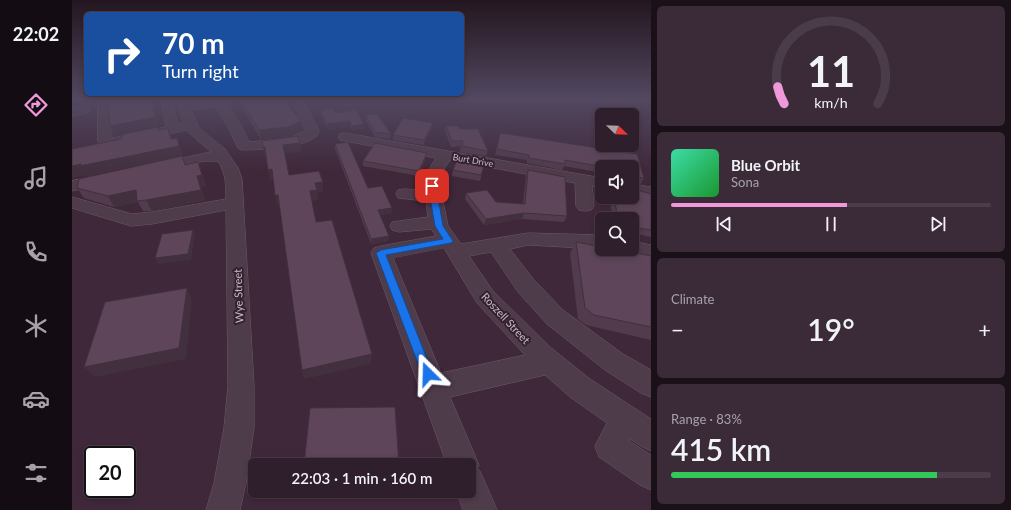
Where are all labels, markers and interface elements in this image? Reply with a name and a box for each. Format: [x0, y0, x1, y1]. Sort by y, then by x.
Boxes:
text: 22:02 [13, 23, 59, 45]
text: 70 m [162, 26, 225, 60]
icon: right [96, 28, 148, 80]
text: 11 [807, 46, 855, 96]
text: Turn right [162, 60, 239, 82]
icon: directions [22, 91, 50, 119]
text: km/h [814, 94, 848, 111]
north arrow [595, 108, 639, 152]
map controls [595, 108, 639, 256]
street label: Burt Drive [452, 151, 494, 169]
text: Blue Orbit [731, 156, 800, 174]
button: sound [595, 160, 639, 204]
icon: music [22, 164, 50, 192]
pin [415, 169, 449, 203]
text: Sona [731, 174, 759, 190]
icon: arrive [421, 175, 443, 197]
button: search [595, 212, 639, 256]
icon: previous [713, 213, 735, 235]
icon: pause [820, 213, 842, 235]
icon: next [927, 213, 949, 235]
icon: phone [22, 238, 50, 266]
street label: Wye Street [231, 269, 245, 323]
street label: Roszell Street [479, 290, 533, 346]
text: Climate [671, 291, 714, 307]
text: 19° [807, 311, 855, 347]
icon: climate [22, 312, 50, 340]
text: − [671, 316, 684, 343]
text: + [978, 316, 991, 343]
position arrow [407, 353, 449, 395]
icon: car [22, 385, 50, 413]
text: Range · 83% [671, 411, 742, 427]
text: 415 km [671, 431, 771, 467]
speed limit sign: 20 [84, 446, 136, 498]
icon: filters [22, 459, 50, 487]
text: 22:03 · 1 min · 160 m [292, 469, 432, 487]

